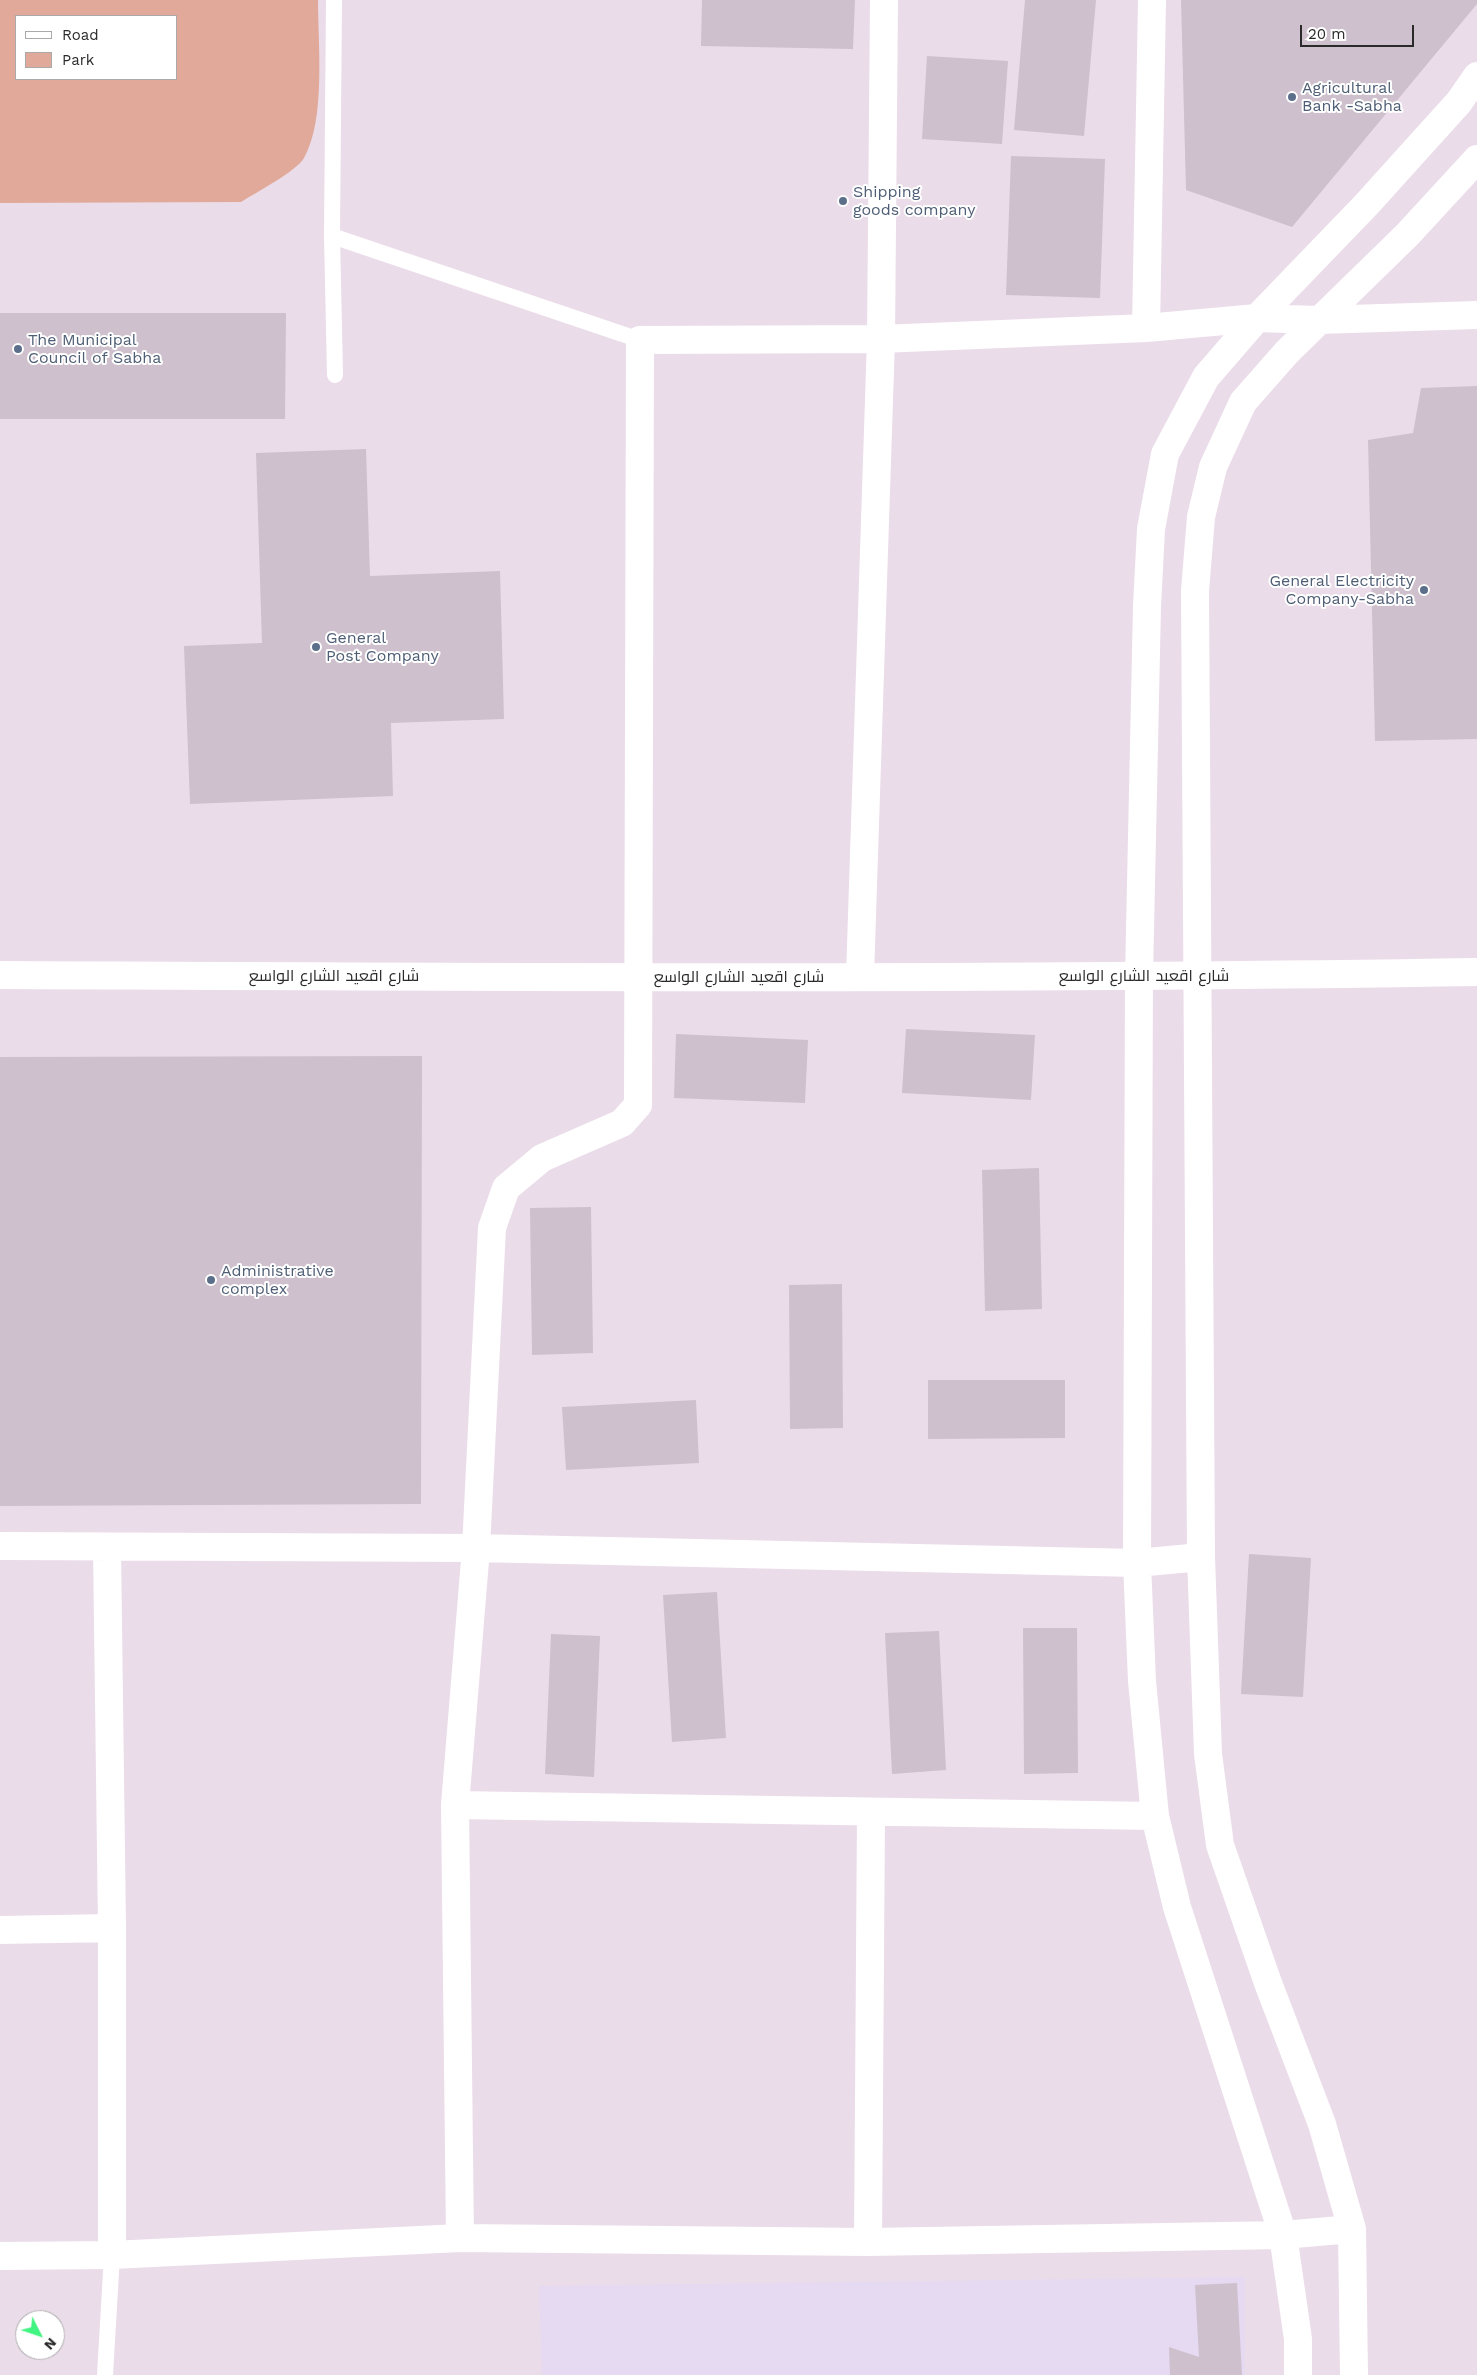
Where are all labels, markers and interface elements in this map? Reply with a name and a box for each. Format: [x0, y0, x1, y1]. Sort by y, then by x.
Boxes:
legend [15, 15, 178, 80]
scale bar [1302, 15, 1416, 47]
text: 20 m [1308, 25, 1346, 43]
text: Road [62, 26, 99, 44]
text: Park [62, 51, 94, 69]
place label: Agricultural Bank -Sabha [1302, 78, 1402, 116]
marker: Agricultural Bank -Sabha [1286, 91, 1298, 103]
place label: Shipping goods company [853, 182, 975, 220]
marker: Shipping goods company [837, 195, 849, 207]
place label: The Municipal Council of Sabha [28, 330, 161, 368]
marker: The Municipal Council of Sabha [12, 343, 24, 355]
place label: General Electricity Company-Sabha [1269, 571, 1414, 609]
marker: General Electricity Company-Sabha [1418, 584, 1430, 596]
place label: General Post Company [326, 628, 439, 666]
marker: General Post Company [310, 641, 322, 653]
street label: شارع اقعيد الشارع الواسع [249, 966, 419, 986]
street label: شارع اقعيد الشارع الواسع [1059, 966, 1229, 986]
street label: شارع اقعيد الشارع الواسع [654, 967, 824, 987]
place label: Administrative complex [221, 1261, 334, 1299]
marker: Administrative complex [205, 1274, 217, 1286]
north arrow [15, 2310, 65, 2360]
text: N [41, 2335, 60, 2353]

